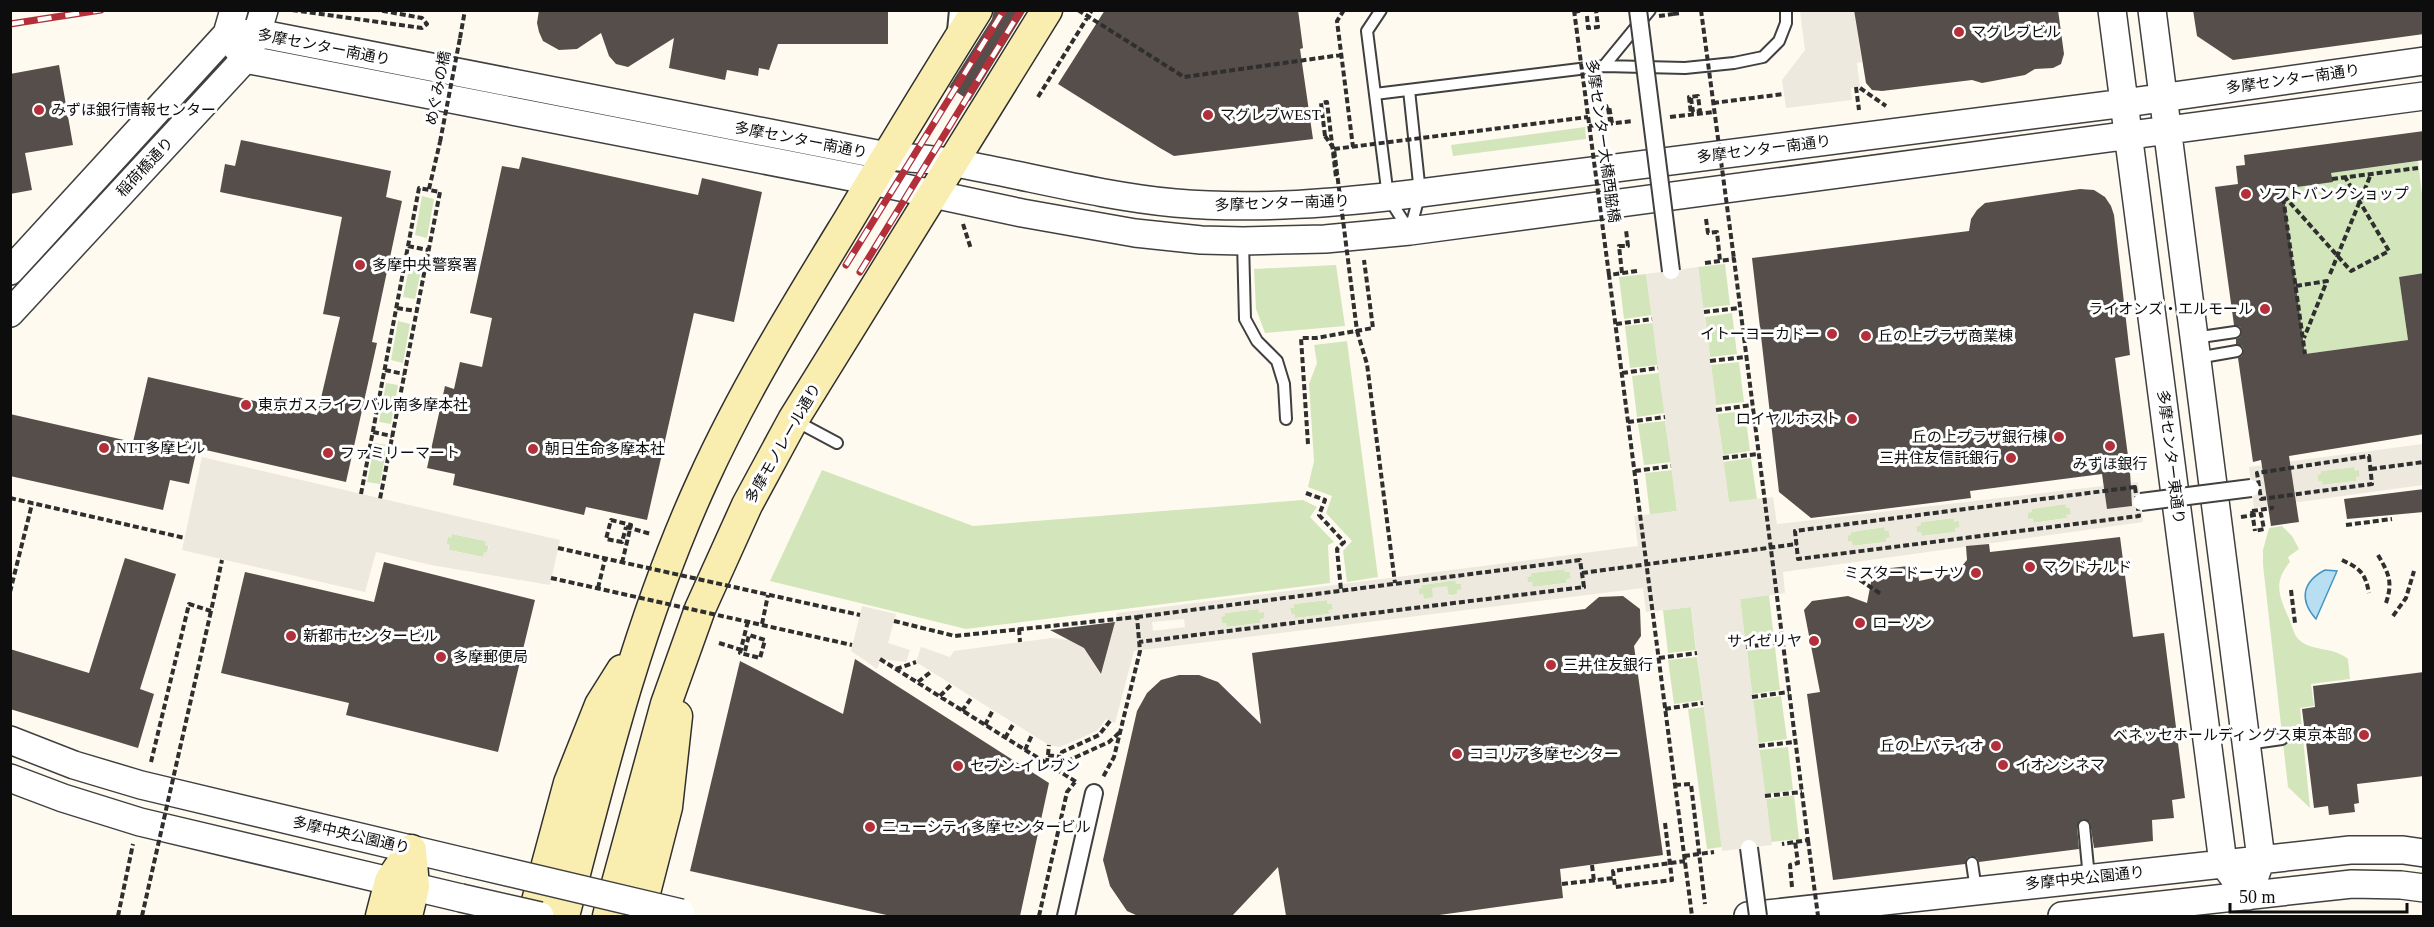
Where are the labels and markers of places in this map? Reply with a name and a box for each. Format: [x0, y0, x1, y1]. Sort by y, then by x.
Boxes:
place label: マグレブビル [1971, 24, 2061, 40]
marker: マグレブビル [1952, 25, 1966, 39]
place label: みずほ銀行情報センター [51, 102, 216, 118]
marker: みずほ銀行情報センター [32, 103, 46, 117]
place label: マグレブWEST [1220, 107, 1321, 123]
marker: マグレブWEST [1201, 108, 1215, 122]
place label: ソフトバンクショップ [2258, 186, 2409, 202]
marker: ソフトバンクショップ [2239, 187, 2253, 201]
place label: 多摩中央警察署 [372, 257, 477, 273]
marker: 多摩中央警察署 [353, 258, 367, 272]
place label: ライオンズ・エルモール [2088, 301, 2253, 317]
marker: ライオンズ・エルモール [2258, 302, 2272, 316]
place label: イトーヨーカドー [1700, 326, 1820, 342]
marker: イトーヨーカドー [1825, 327, 1839, 341]
place label: 丘の上プラザ商業棟 [1878, 327, 2013, 344]
marker: 丘の上プラザ商業棟 [1859, 329, 1873, 343]
place label: 東京ガスライフバル南多摩本社 [258, 397, 468, 413]
marker: 東京ガスライフバル南多摩本社 [239, 398, 253, 412]
place label: ロイヤルホスト [1735, 411, 1840, 427]
marker: ロイヤルホスト [1845, 412, 1859, 426]
place label: 丘の上プラザ銀行棟 [1912, 428, 2047, 445]
marker: 丘の上プラザ銀行棟 [2052, 430, 2066, 444]
marker: みずほ銀行 [2103, 439, 2117, 453]
place label: NTT多摩ビル [116, 440, 205, 456]
marker: NTT多摩ビル [97, 441, 111, 455]
place label: 朝日生命多摩本社 [545, 441, 665, 457]
marker: 朝日生命多摩本社 [526, 442, 540, 456]
place label: ファミリーマート [340, 445, 460, 461]
marker: ファミリーマート [321, 446, 335, 460]
place label: 三井住友信託銀行 [1879, 449, 1999, 466]
marker: 三井住友信託銀行 [2004, 451, 2018, 465]
place label: みずほ銀行 [2072, 456, 2148, 472]
place label: マクドナルド [2042, 559, 2132, 575]
marker: マクドナルド [2023, 560, 2037, 574]
place label: ミスタードーナツ [1844, 565, 1964, 581]
marker: ミスタードーナツ [1969, 566, 1983, 580]
place label: ローソン [1872, 615, 1932, 631]
marker: ローソン [1853, 616, 1867, 630]
place label: 新都市センタービル [303, 628, 438, 644]
marker: 新都市センタービル [284, 629, 298, 643]
place label: サイゼリヤ [1727, 633, 1802, 649]
marker: サイゼリヤ [1807, 634, 1821, 648]
place label: 多摩郵便局 [453, 649, 528, 665]
marker: 多摩郵便局 [434, 650, 448, 664]
place label: 三井住友銀行 [1563, 656, 1653, 673]
marker: 三井住友銀行 [1544, 658, 1558, 672]
place label: ベネッセホールディングス東京本部 [2113, 727, 2352, 743]
marker: ベネッセホールディングス東京本部 [2357, 728, 2371, 742]
place label: 丘の上パティオ [1880, 738, 1984, 754]
marker: 丘の上パティオ [1989, 739, 2003, 753]
place label: ココリア多摩センター [1469, 746, 1619, 762]
marker: ココリア多摩センター [1450, 747, 1464, 761]
place label: イオンシネマ [2015, 757, 2105, 773]
place label: セブン-イレブン [970, 758, 1080, 774]
marker: イオンシネマ [1996, 758, 2010, 772]
marker: セブン-イレブン [951, 759, 965, 773]
place label: ニューシティ多摩センタービル [882, 819, 1091, 835]
marker: ニューシティ多摩センタービル [863, 820, 877, 834]

